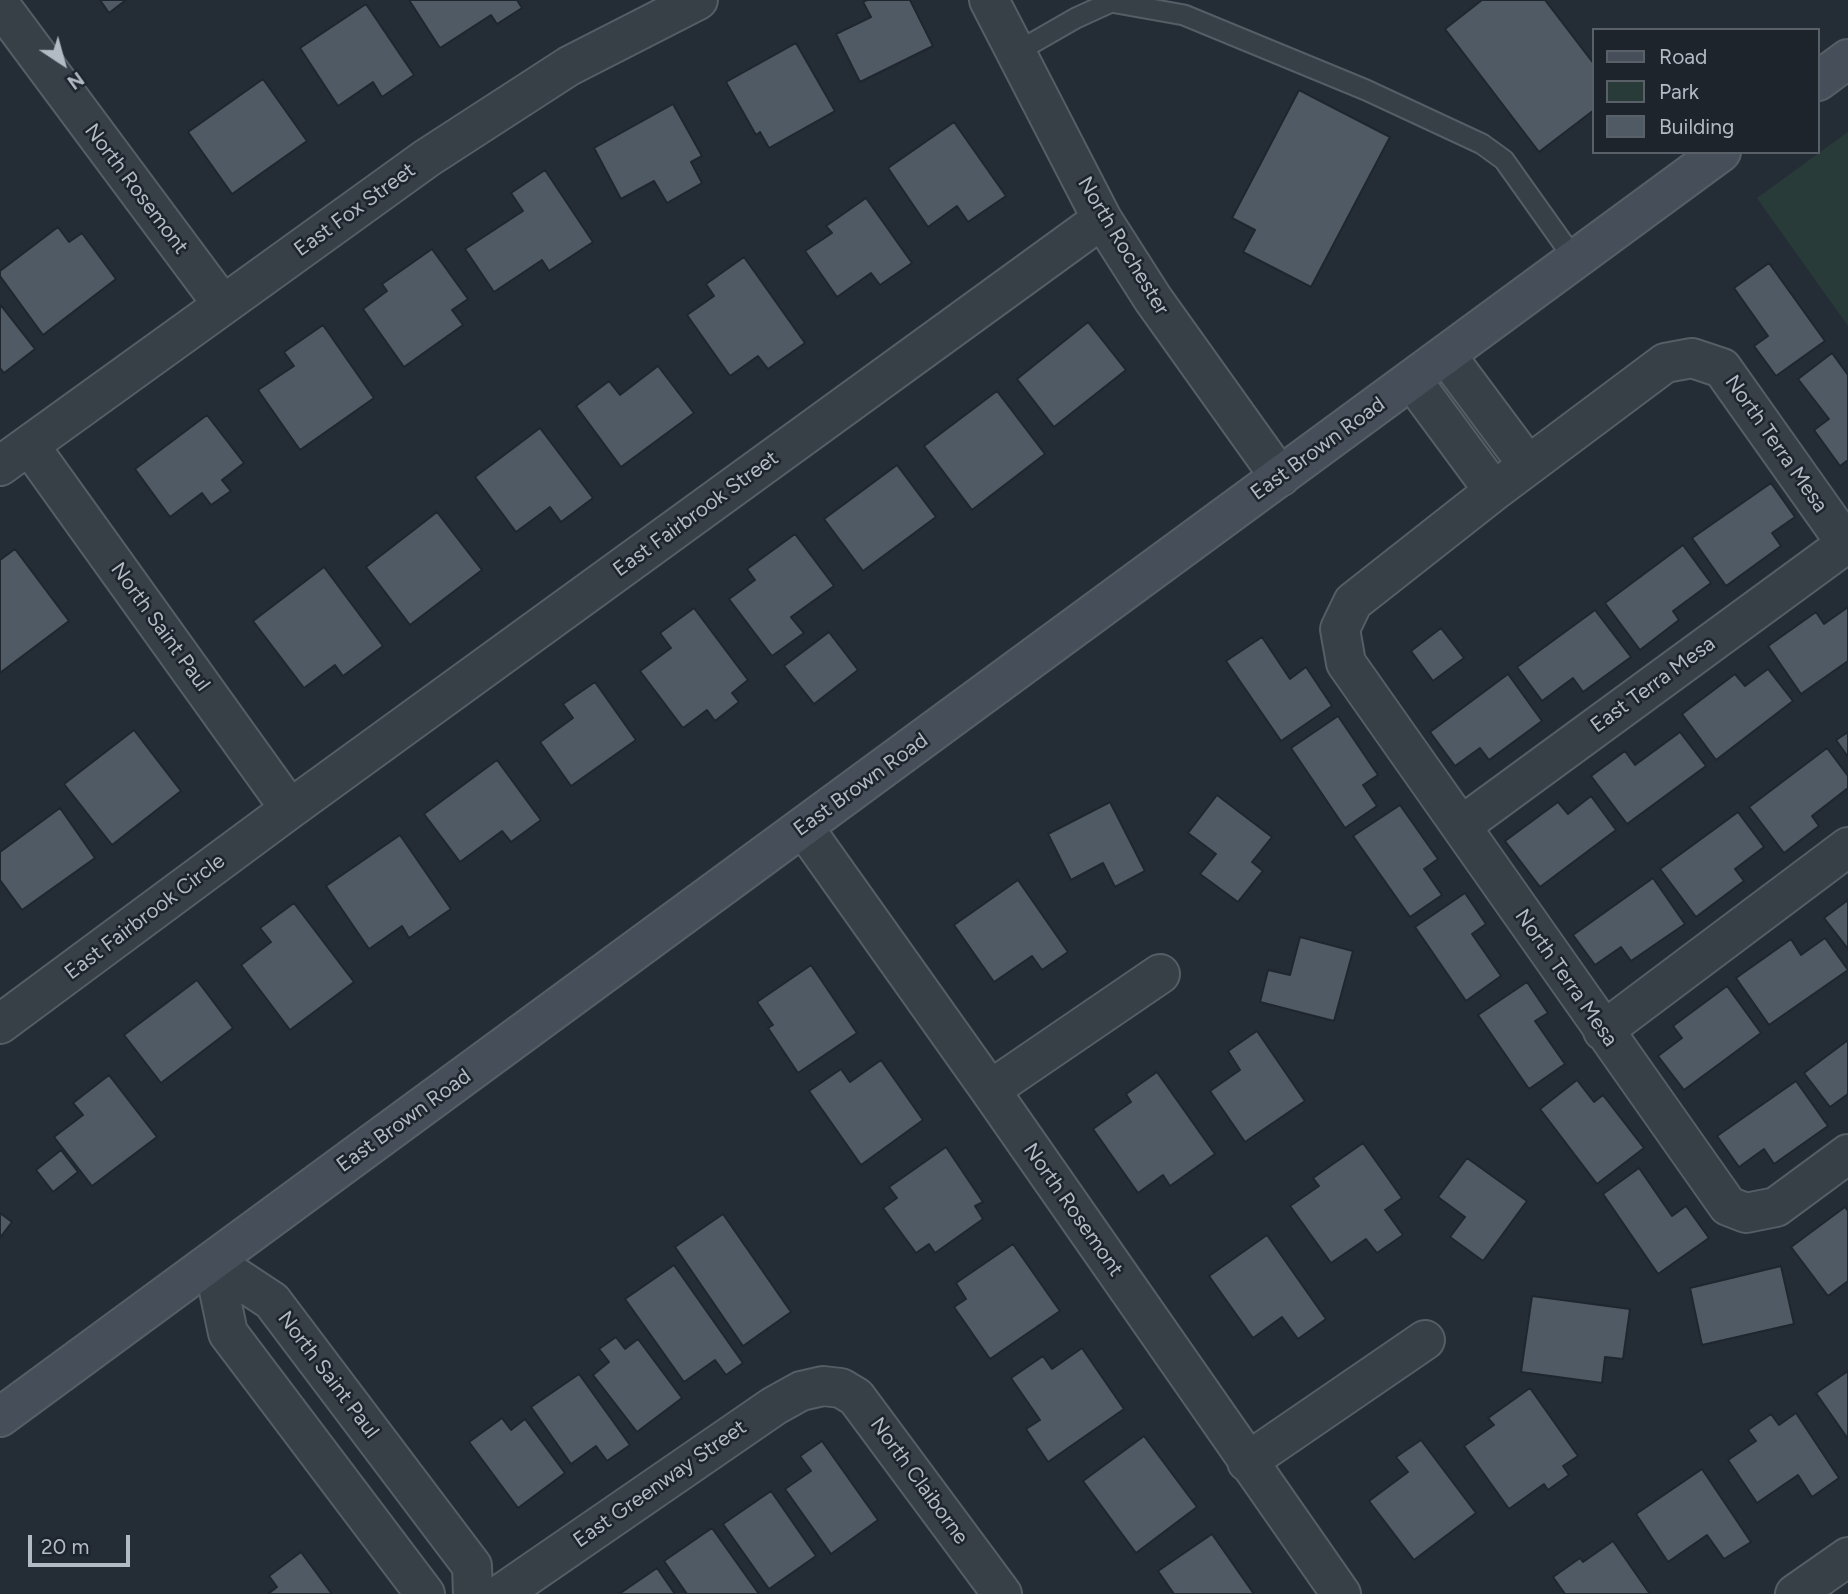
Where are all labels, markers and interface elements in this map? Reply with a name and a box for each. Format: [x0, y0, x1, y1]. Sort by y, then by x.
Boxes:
north arrow [28, 28, 98, 98]
legend [1592, 28, 1820, 154]
text: Road [1659, 44, 1707, 69]
text: N [63, 67, 88, 94]
text: Park [1659, 79, 1699, 104]
text: Building [1659, 114, 1734, 139]
street label: North Rosemont [79, 119, 193, 259]
street label: East Fox Street [290, 158, 420, 262]
street label: North Rochester [1072, 172, 1174, 320]
street label: North Terra Mesa [1719, 370, 1833, 518]
street label: East Brown Road [1246, 392, 1390, 506]
street label: East Fairbrook Street [609, 446, 783, 582]
street label: North Saint Paul [105, 558, 215, 696]
street label: East Terra Mesa [1586, 631, 1720, 739]
street label: East Brown Road [789, 728, 933, 842]
street label: East Fairbrook Circle [60, 849, 230, 985]
street label: North Terra Mesa [1509, 904, 1623, 1052]
street label: East Brown Road [332, 1064, 476, 1178]
street label: North Rosemont [1018, 1139, 1128, 1281]
street label: North Saint Paul [272, 1306, 384, 1444]
street label: North Claiborne [865, 1413, 973, 1549]
street label: East Greenway Street [569, 1415, 751, 1553]
scale bar [32, 1520, 133, 1564]
text: 20 m [41, 1534, 89, 1559]

